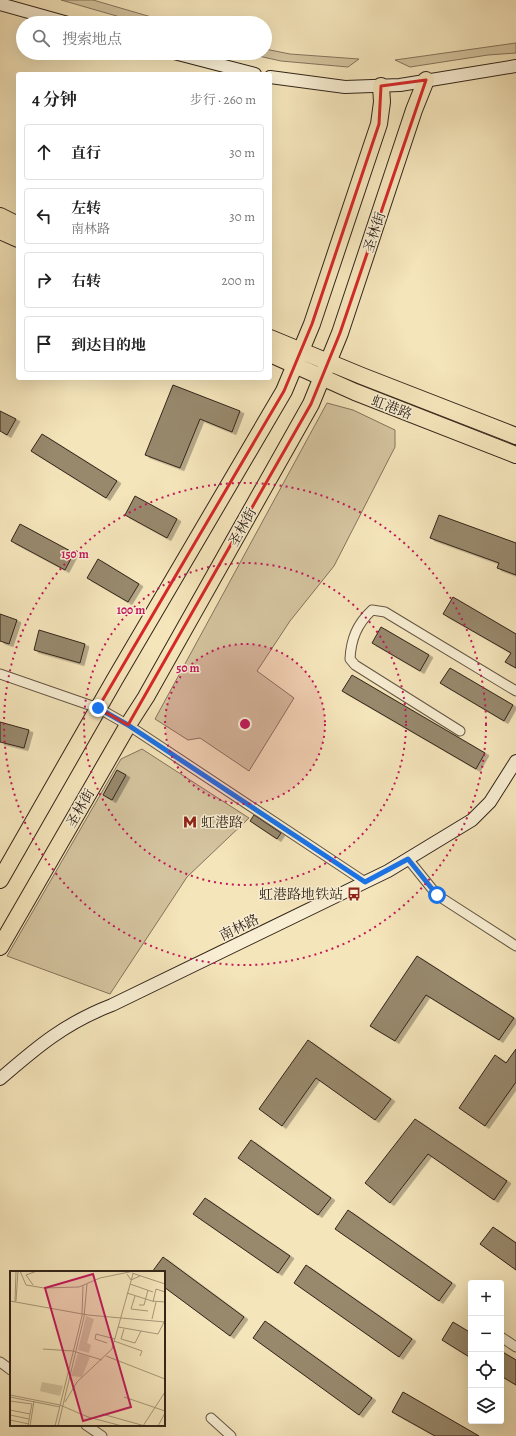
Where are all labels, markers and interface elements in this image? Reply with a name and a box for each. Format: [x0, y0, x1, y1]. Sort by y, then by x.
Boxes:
search box [16, 16, 272, 60]
icon: search [30, 27, 52, 49]
text: 搜索地点 [62, 29, 122, 49]
text: 4 分钟 [32, 88, 77, 111]
text: 步行 · 260 m [190, 91, 256, 108]
icon: ahead [33, 141, 55, 163]
text: 直行 [71, 143, 101, 163]
text: 30 m [229, 144, 255, 161]
text: 左转 [71, 198, 101, 218]
icon: left [33, 205, 55, 227]
text: 30 m [229, 208, 255, 225]
street label: 圣林街 [359, 209, 390, 255]
text: 南林路 [71, 220, 110, 237]
icon: right [33, 269, 55, 291]
text: 右转 [71, 271, 101, 291]
text: 200 m [222, 272, 255, 289]
icon: arrive [33, 333, 55, 355]
text: 到达目的地 [71, 335, 146, 355]
street label: 虹港路 [369, 391, 415, 424]
street label: 圣林街 [224, 504, 261, 550]
text: 150 m [61, 546, 89, 562]
text: 100 m [117, 602, 145, 618]
text: 50 m [176, 660, 200, 676]
route end [89, 699, 107, 717]
centre of rings [238, 717, 252, 731]
street label: 圣林街 [62, 785, 99, 831]
place label: 虹港路 [201, 813, 243, 832]
metro station icon: 虹港路 [182, 814, 198, 830]
place label: 虹港路地铁站 [259, 885, 343, 904]
bus stop icon: 虹港路地铁站 [346, 886, 362, 902]
route start [428, 886, 446, 904]
street label: 南林路 [216, 910, 262, 945]
inset map [10, 1271, 165, 1426]
map controls [468, 1280, 504, 1424]
button: + [468, 1280, 504, 1316]
button: − [468, 1316, 504, 1352]
button: locate [468, 1352, 504, 1388]
button: layers [468, 1388, 504, 1424]

